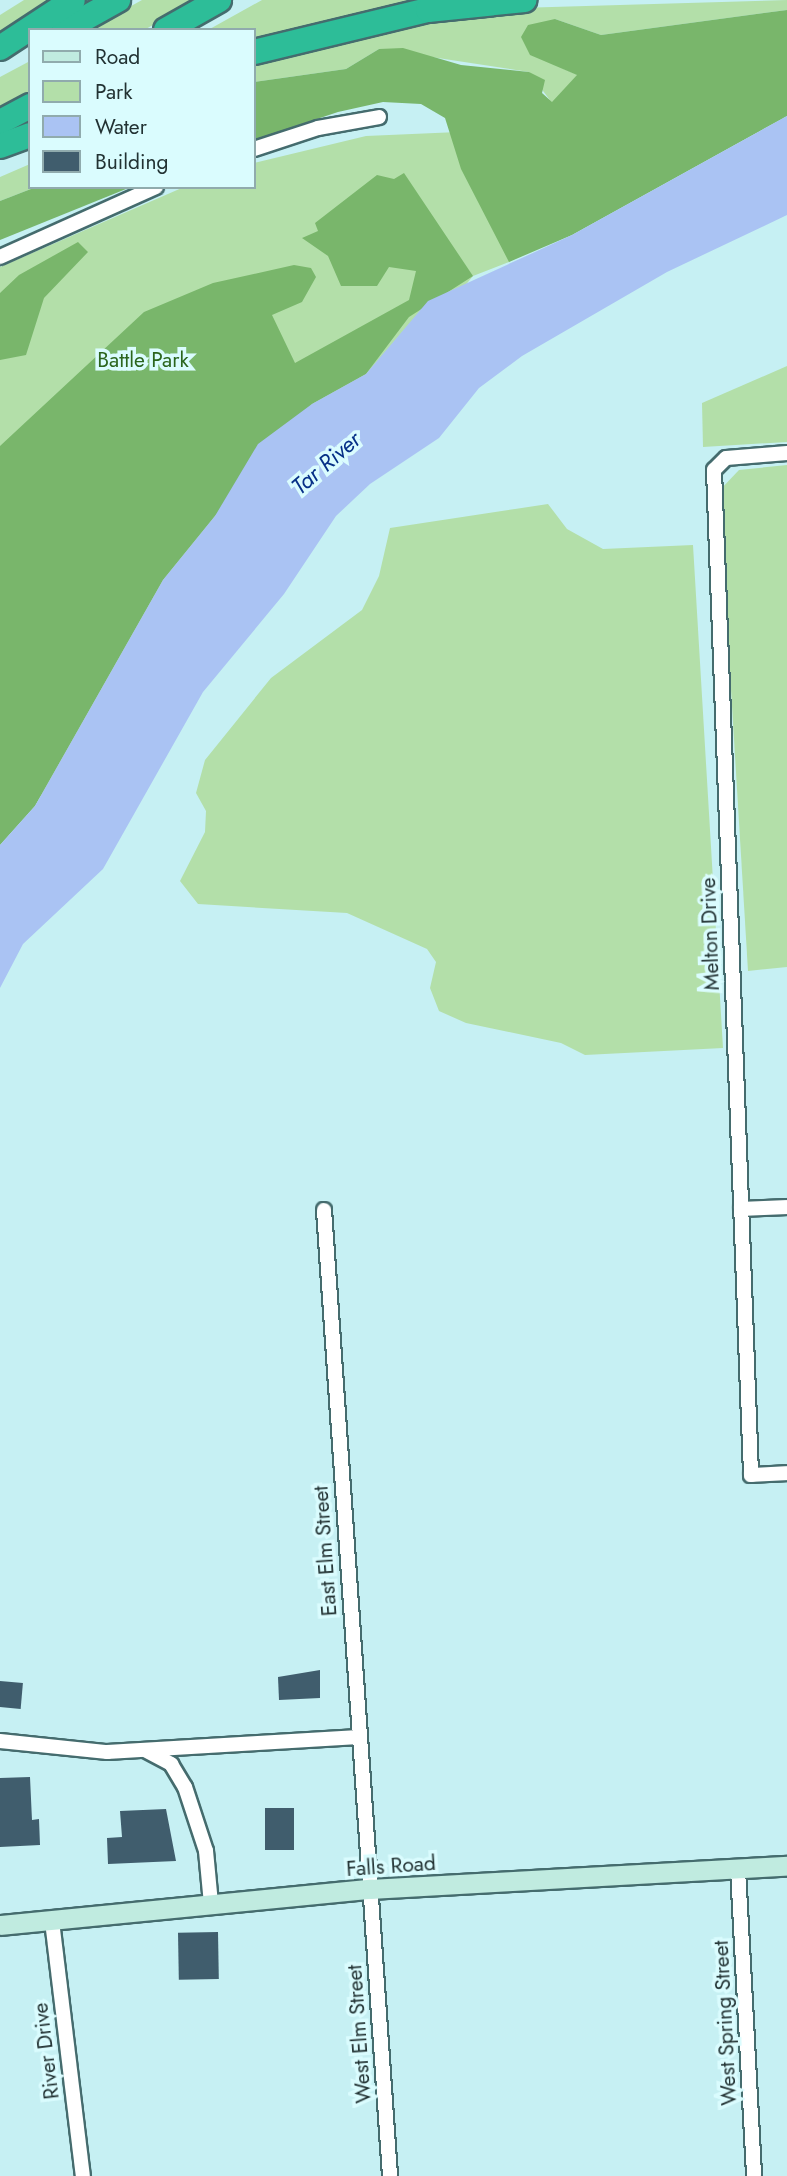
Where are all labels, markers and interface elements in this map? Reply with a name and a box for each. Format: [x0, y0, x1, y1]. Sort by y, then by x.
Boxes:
legend [28, 28, 256, 189]
text: Road [95, 42, 140, 72]
text: Park [95, 77, 132, 107]
text: Water [95, 112, 147, 142]
text: Building [95, 147, 168, 177]
park label: Battle Park [97, 347, 189, 373]
water label: Tar River [286, 426, 366, 500]
street label: Melton Drive [695, 877, 725, 991]
street label: East Elm Street [308, 1485, 342, 1617]
street label: Falls Road [345, 1850, 437, 1882]
street label: West Spring Street [708, 1940, 742, 2106]
street label: West Elm Street [342, 1964, 376, 2104]
street label: River Drive [28, 2001, 64, 2101]

